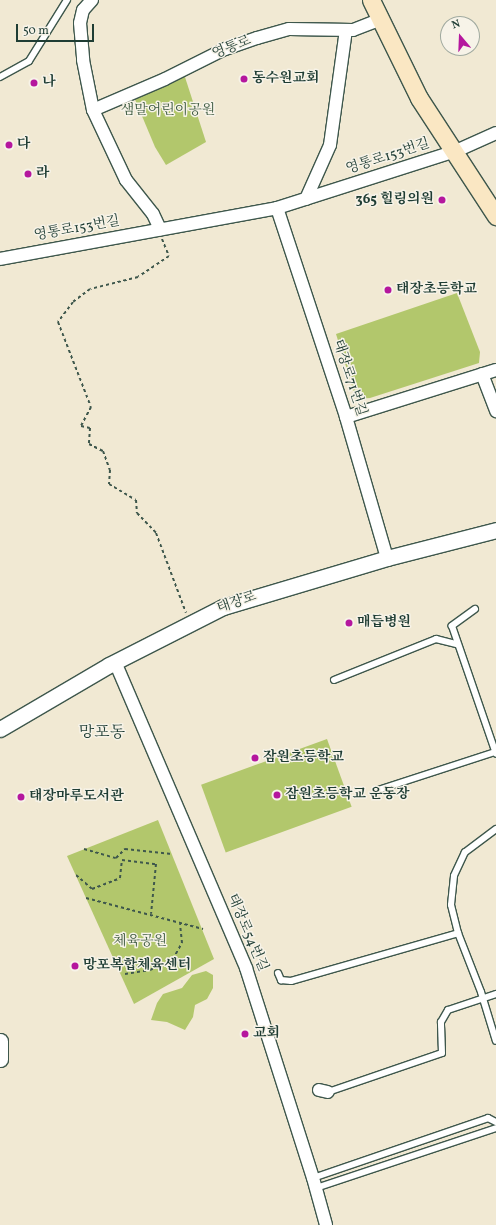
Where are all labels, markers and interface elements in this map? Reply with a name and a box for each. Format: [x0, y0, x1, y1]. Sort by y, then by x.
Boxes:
scale bar [18, 16, 96, 42]
north arrow [440, 16, 480, 56]
text: N [450, 17, 462, 34]
text: 50 m [23, 23, 49, 39]
street label: 영통로 [210, 33, 254, 63]
place label: 동수원교회 [252, 71, 320, 87]
marker: 동수원교회 [239, 74, 249, 84]
place label: 나 [42, 75, 56, 91]
marker: 나 [29, 78, 39, 88]
park label: 샘말어린이공원 [121, 103, 215, 119]
street label: 영통로153번길 [344, 136, 432, 178]
place label: 다 [17, 137, 31, 153]
marker: 다 [4, 140, 14, 150]
place label: 라 [36, 166, 50, 182]
marker: 라 [23, 169, 33, 179]
place label: 365 힐링의원 [356, 192, 434, 208]
marker: 365 힐링의원 [437, 195, 447, 205]
street label: 영통로153번길 [33, 213, 121, 245]
place label: 태장초등학교 [396, 282, 477, 298]
marker: 태장초등학교 [383, 285, 393, 295]
street label: 태장로71번길 [329, 337, 369, 419]
street label: 태장로 [215, 588, 259, 618]
place label: 매듭병원 [357, 615, 411, 631]
marker: 매듭병원 [344, 618, 354, 628]
district label: 망포동 [79, 723, 125, 743]
place label: 잠원초등학교 [263, 750, 344, 766]
marker: 잠원초등학교 [250, 753, 260, 763]
place label: 잠원초등학교 운동장 [285, 787, 410, 803]
place label: 태장마루도서관 [29, 789, 124, 805]
marker: 잠원초등학교 운동장 [272, 790, 282, 800]
marker: 태장마루도서관 [16, 792, 26, 802]
street label: 태장로54번길 [223, 892, 271, 974]
park label: 체육공원 [113, 934, 167, 950]
place label: 망포복합체육센터 [83, 958, 191, 974]
marker: 망포복합체육센터 [70, 961, 80, 971]
place label: 교회 [253, 1026, 280, 1042]
marker: 교회 [240, 1029, 250, 1039]

